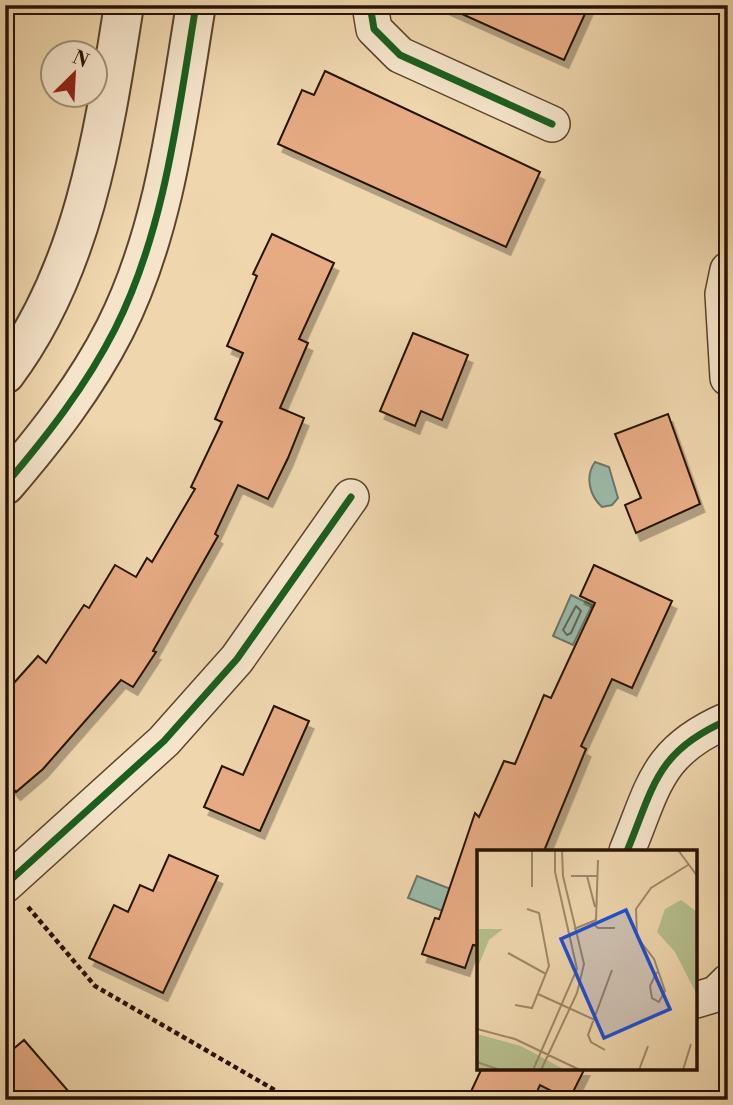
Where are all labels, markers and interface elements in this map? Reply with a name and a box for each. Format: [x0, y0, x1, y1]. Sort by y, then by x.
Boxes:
north arrow [38, 38, 108, 108]
text: N [69, 45, 92, 73]
inset map [477, 850, 698, 1070]

